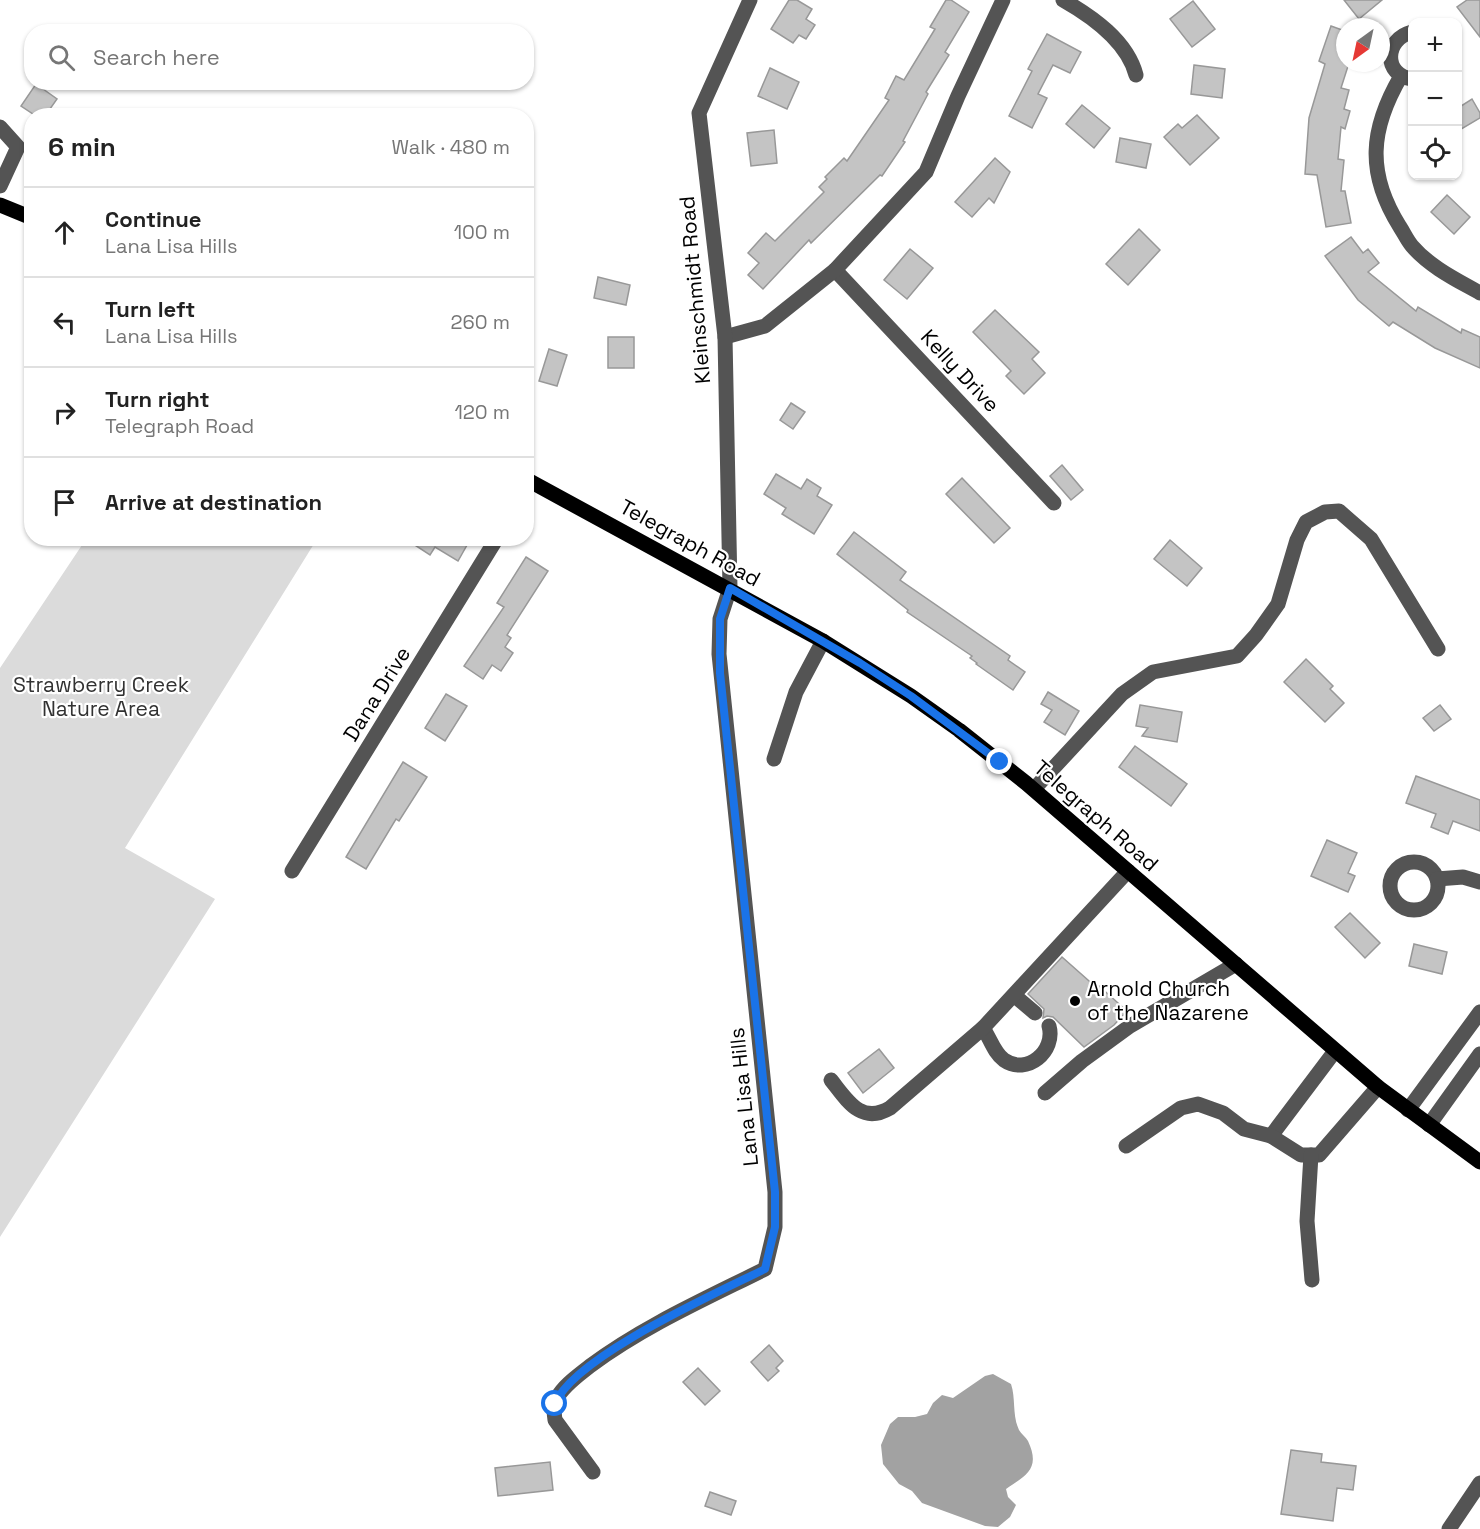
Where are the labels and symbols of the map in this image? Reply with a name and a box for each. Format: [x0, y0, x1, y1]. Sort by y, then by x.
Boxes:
north arrow [1336, 18, 1390, 72]
street label: Kleinschmidt Road [673, 195, 716, 385]
street label: Kelly Drive [915, 324, 1006, 418]
street label: Telegraph Road [615, 493, 765, 592]
street label: Dana Drive [337, 641, 416, 746]
park label: Strawberry Creek Nature Area [13, 671, 189, 722]
route end [986, 748, 1012, 774]
street label: Telegraph Road [1028, 754, 1164, 877]
place label: Arnold Church of the Nazarene [1087, 975, 1249, 1026]
marker: Arnold Church of the Nazarene [1068, 994, 1082, 1008]
street label: Lana Lisa Hills [723, 1026, 764, 1168]
route start [541, 1390, 567, 1416]

